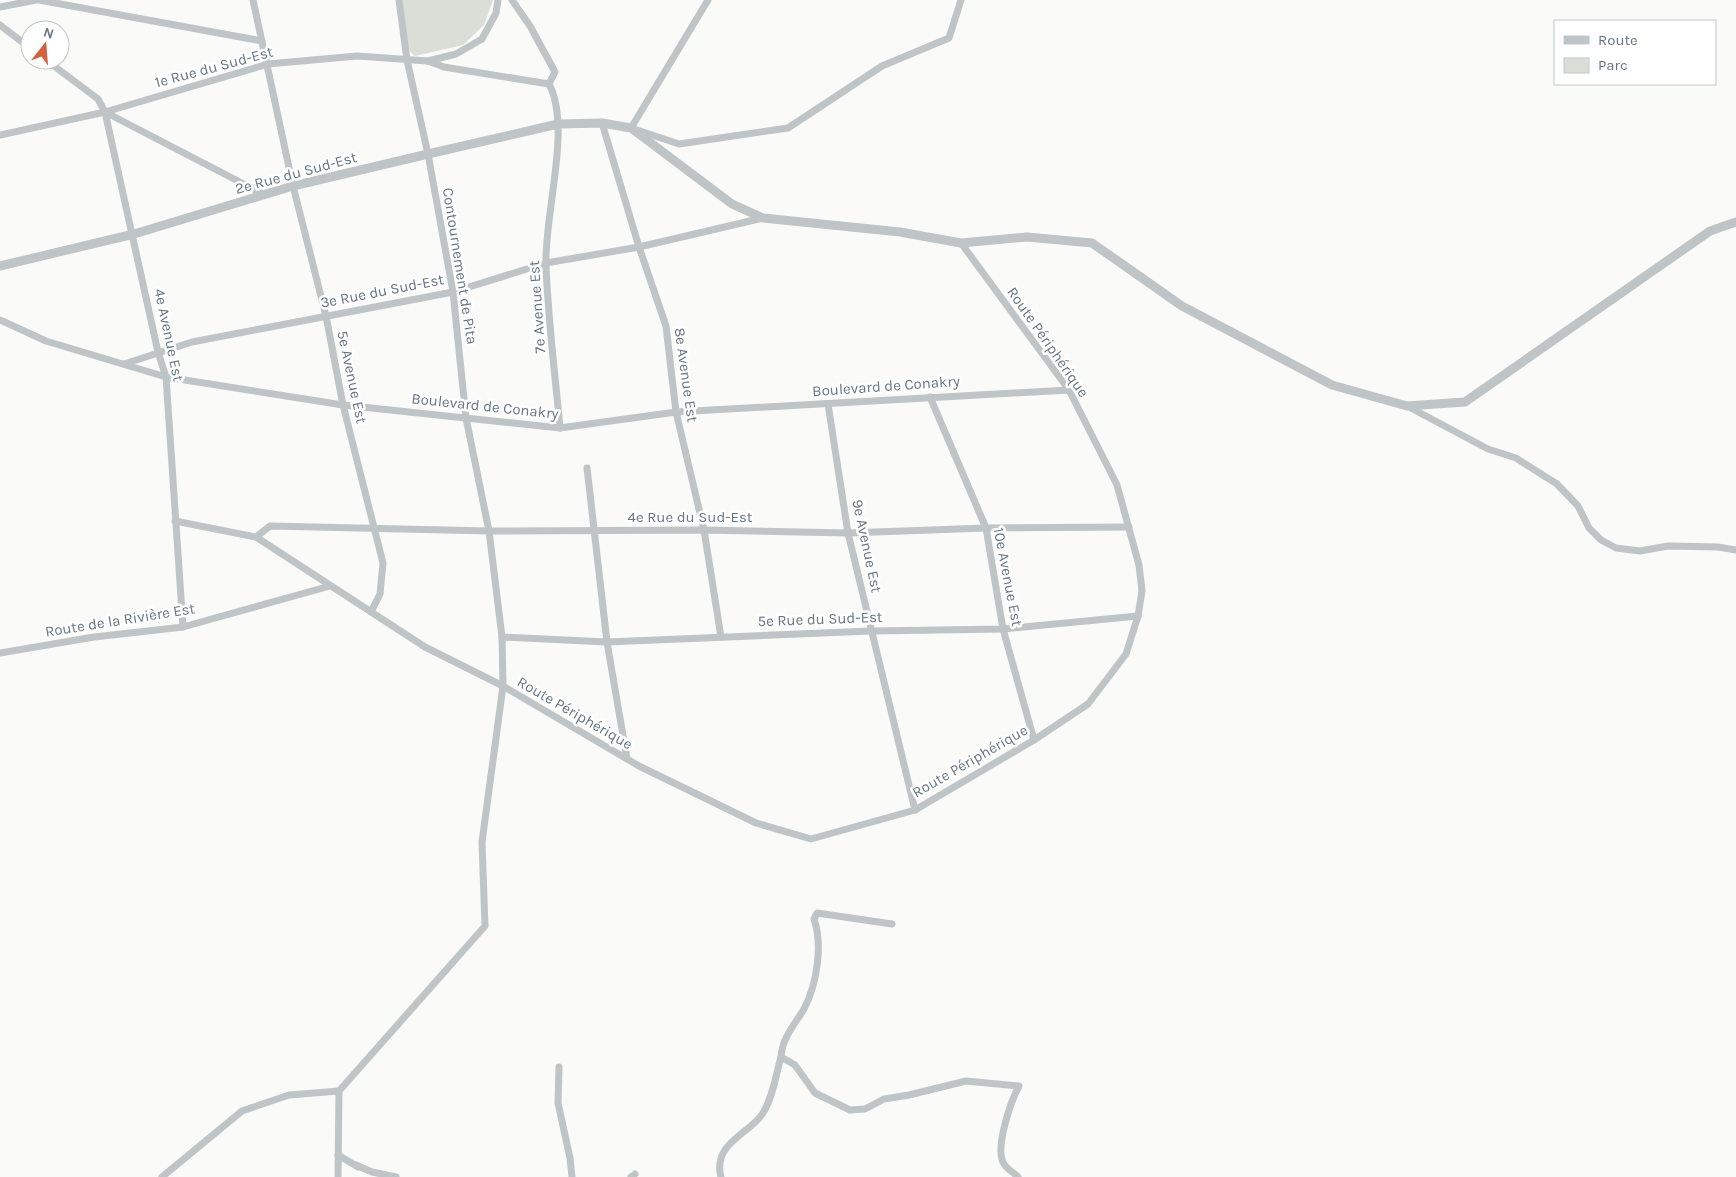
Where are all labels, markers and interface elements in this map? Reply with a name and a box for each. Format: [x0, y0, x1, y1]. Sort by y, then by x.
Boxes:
north arrow [20, 20, 70, 70]
legend [1554, 20, 1716, 85]
text: N [41, 23, 56, 43]
text: Route [1598, 31, 1638, 49]
street label: 1e Rue du Sud-Est [153, 42, 275, 91]
text: Parc [1598, 56, 1628, 74]
street label: 2e Rue du Sud-Est [233, 148, 359, 198]
street label: Contournement de Pita [439, 186, 481, 346]
street label: 7e Avenue Est [525, 260, 549, 354]
street label: 3e Rue du Sud-Est [319, 270, 446, 312]
street label: Route Périphérique [1003, 283, 1093, 401]
street label: 4e Avenue Est [150, 287, 188, 383]
street label: 8e Avenue Est [670, 327, 702, 424]
street label: 5e Avenue Est [333, 329, 371, 425]
street label: Boulevard de Conakry [812, 372, 960, 400]
street label: Boulevard de Conakry [411, 389, 559, 423]
street label: 9e Avenue Est [848, 498, 886, 595]
street label: 4e Rue du Sud-Est [628, 508, 753, 526]
street label: 10e Avenue Est [990, 526, 1026, 628]
street label: Route de la Rivière Est [44, 599, 197, 641]
street label: 5e Rue du Sud-Est [757, 608, 883, 630]
street label: Route Périphérique [514, 673, 636, 753]
street label: Route Périphérique [909, 721, 1031, 801]

